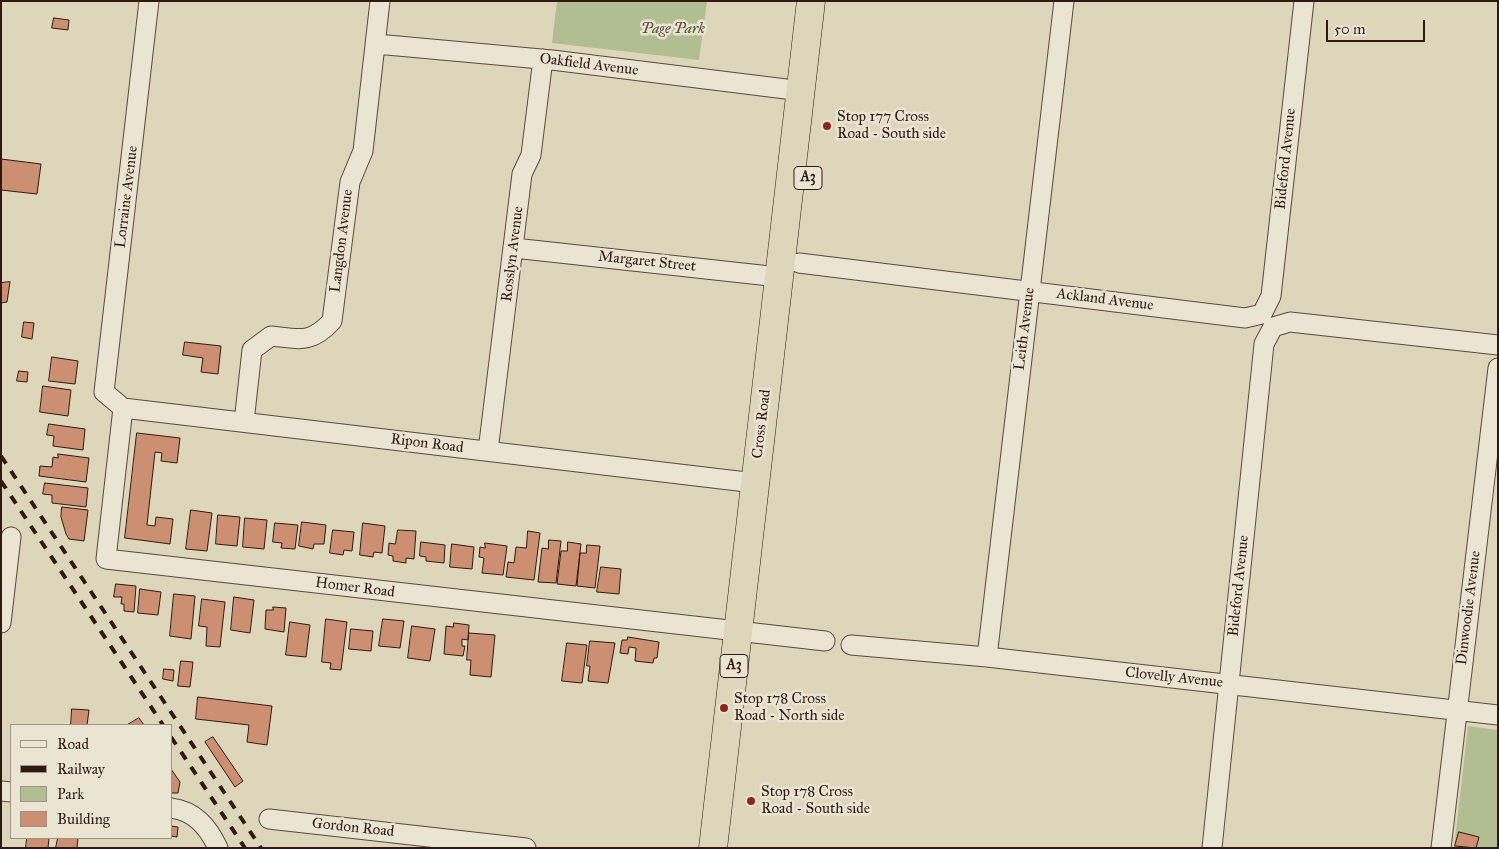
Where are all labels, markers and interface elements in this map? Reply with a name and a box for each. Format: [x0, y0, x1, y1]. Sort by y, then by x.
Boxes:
scale bar [1329, 10, 1428, 42]
park label: Page Park [641, 20, 705, 38]
text: 50 m [1334, 20, 1366, 38]
street label: Oakfield Avenue [539, 50, 639, 80]
place label: Stop 177 Cross Road - South side [837, 108, 946, 143]
street label: Bideford Avenue [1272, 108, 1300, 210]
marker: Stop 177 Cross Road - South side [821, 120, 833, 132]
street label: Lorraine Avenue [112, 145, 142, 249]
road number: A3 [794, 167, 822, 190]
street label: Langdon Avenue [327, 188, 357, 294]
street label: Rosslyn Avenue [498, 205, 528, 303]
street label: Margaret Street [597, 248, 697, 276]
street label: Ackland Avenue [1055, 285, 1155, 315]
street label: Leith Avenue [1011, 287, 1039, 371]
street label: Cross Road [749, 388, 775, 460]
street label: Ripon Road [390, 431, 464, 457]
street label: Bideford Avenue [1225, 535, 1253, 637]
street label: Dinwoodie Avenue [1453, 550, 1485, 666]
street label: Homer Road [314, 574, 396, 602]
road number: A3 [720, 654, 748, 678]
street label: Clovelly Avenue [1124, 664, 1224, 692]
place label: Stop 178 Cross Road - North side [734, 690, 844, 725]
marker: Stop 178 Cross Road - North side [718, 702, 730, 714]
legend [10, 724, 172, 839]
text: Road [57, 735, 89, 753]
text: Railway [57, 760, 105, 778]
place label: Stop 178 Cross Road - South side [761, 783, 870, 818]
text: Park [57, 785, 84, 803]
marker: Stop 178 Cross Road - South side [745, 795, 757, 807]
text: Building [57, 810, 110, 828]
street label: Gordon Road [311, 815, 395, 841]

